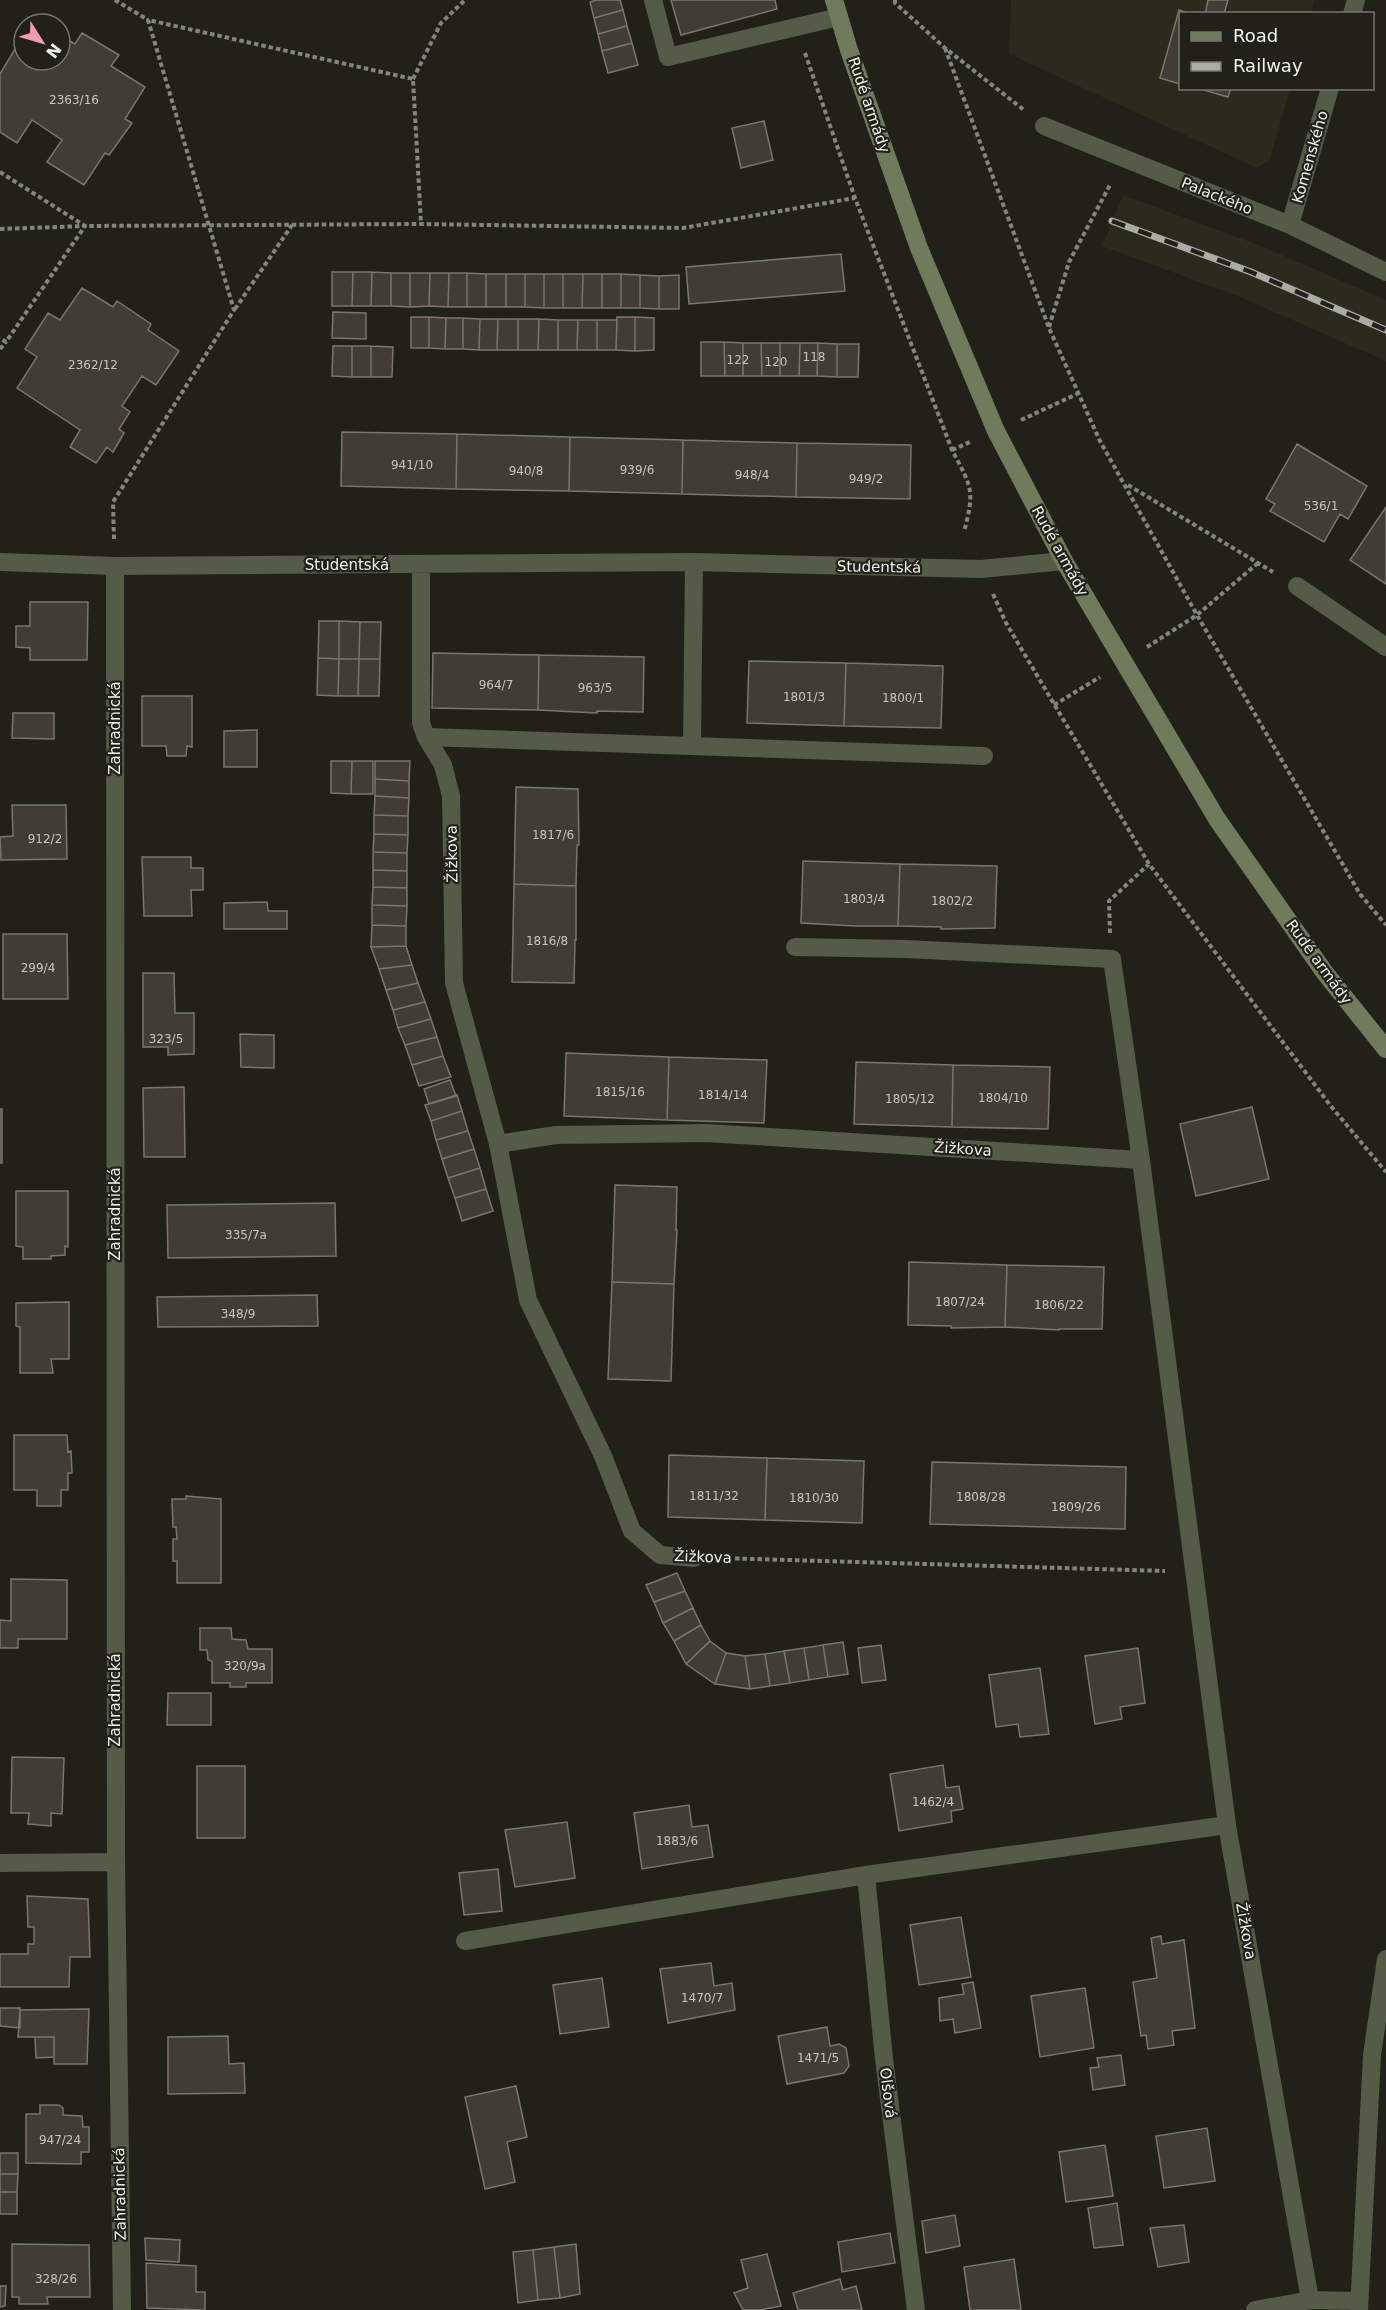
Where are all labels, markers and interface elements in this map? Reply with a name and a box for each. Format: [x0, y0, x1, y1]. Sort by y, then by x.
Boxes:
north arrow [12, 12, 72, 72]
legend [1179, 12, 1374, 90]
text: Road [1233, 25, 1278, 46]
text: N [42, 40, 65, 62]
street label: Rudé armády [844, 55, 894, 155]
text: Railway [1233, 55, 1303, 76]
house number: 2363/16 [49, 93, 99, 107]
street label: Komenského [1288, 109, 1332, 205]
street label: Palackého [1179, 174, 1255, 218]
house number: 118 [803, 350, 825, 364]
house number: 122 [727, 353, 749, 367]
house number: 120 [765, 355, 787, 369]
house number: 2362/12 [68, 358, 118, 372]
house number: 941/10 [391, 458, 433, 472]
house number: 939/6 [620, 463, 654, 477]
house number: 940/8 [509, 464, 543, 478]
house number: 948/4 [735, 468, 769, 482]
house number: 949/2 [849, 472, 883, 486]
house number: 536/1 [1304, 499, 1338, 513]
street label: Rudé armády [1028, 503, 1092, 599]
street label: Studentská [305, 556, 389, 574]
street label: Studentská [837, 557, 921, 577]
house number: 964/7 [479, 678, 513, 692]
street label: Zahradnická [106, 681, 124, 775]
house number: 963/5 [578, 681, 612, 695]
house number: 1801/3 [783, 690, 825, 704]
house number: 1800/1 [882, 691, 924, 705]
street label: Žižkova [441, 825, 462, 883]
house number: 1817/6 [532, 828, 574, 842]
house number: 912/2 [28, 832, 62, 846]
house number: 1803/4 [843, 892, 885, 906]
house number: 1802/2 [931, 894, 973, 908]
street label: Rudé armády [1282, 916, 1356, 1008]
house number: 1816/8 [526, 934, 568, 948]
house number: 299/4 [21, 961, 55, 975]
house number: 323/5 [149, 1032, 183, 1046]
house number: 1815/16 [595, 1085, 645, 1099]
house number: 1814/14 [698, 1088, 748, 1102]
house number: 1804/10 [978, 1091, 1028, 1105]
house number: 1805/12 [885, 1092, 935, 1106]
street label: Žižkova [934, 1137, 992, 1160]
street label: Zahradnická [106, 1167, 124, 1261]
house number: 335/7a [225, 1228, 267, 1242]
house number: 1807/24 [935, 1295, 985, 1309]
house number: 1806/22 [1034, 1298, 1084, 1312]
house number: 348/9 [221, 1307, 255, 1321]
house number: 1811/32 [689, 1489, 739, 1503]
house number: 1808/28 [956, 1490, 1006, 1504]
house number: 1810/30 [789, 1491, 839, 1505]
house number: 1809/26 [1051, 1500, 1101, 1514]
street label: Žižkova [674, 1546, 732, 1567]
street label: Zahradnická [106, 1653, 124, 1747]
house number: 320/9a [224, 1659, 266, 1673]
house number: 1462/4 [912, 1795, 954, 1809]
house number: 1883/6 [656, 1834, 698, 1848]
street label: Žižkova [1232, 1901, 1261, 1961]
house number: 1470/7 [681, 1991, 723, 2005]
house number: 1471/5 [797, 2051, 839, 2065]
street label: Olšová [876, 2067, 900, 2119]
house number: 947/24 [39, 2133, 81, 2147]
street label: Zahradnická [110, 2147, 130, 2241]
house number: 328/26 [35, 2272, 77, 2286]

